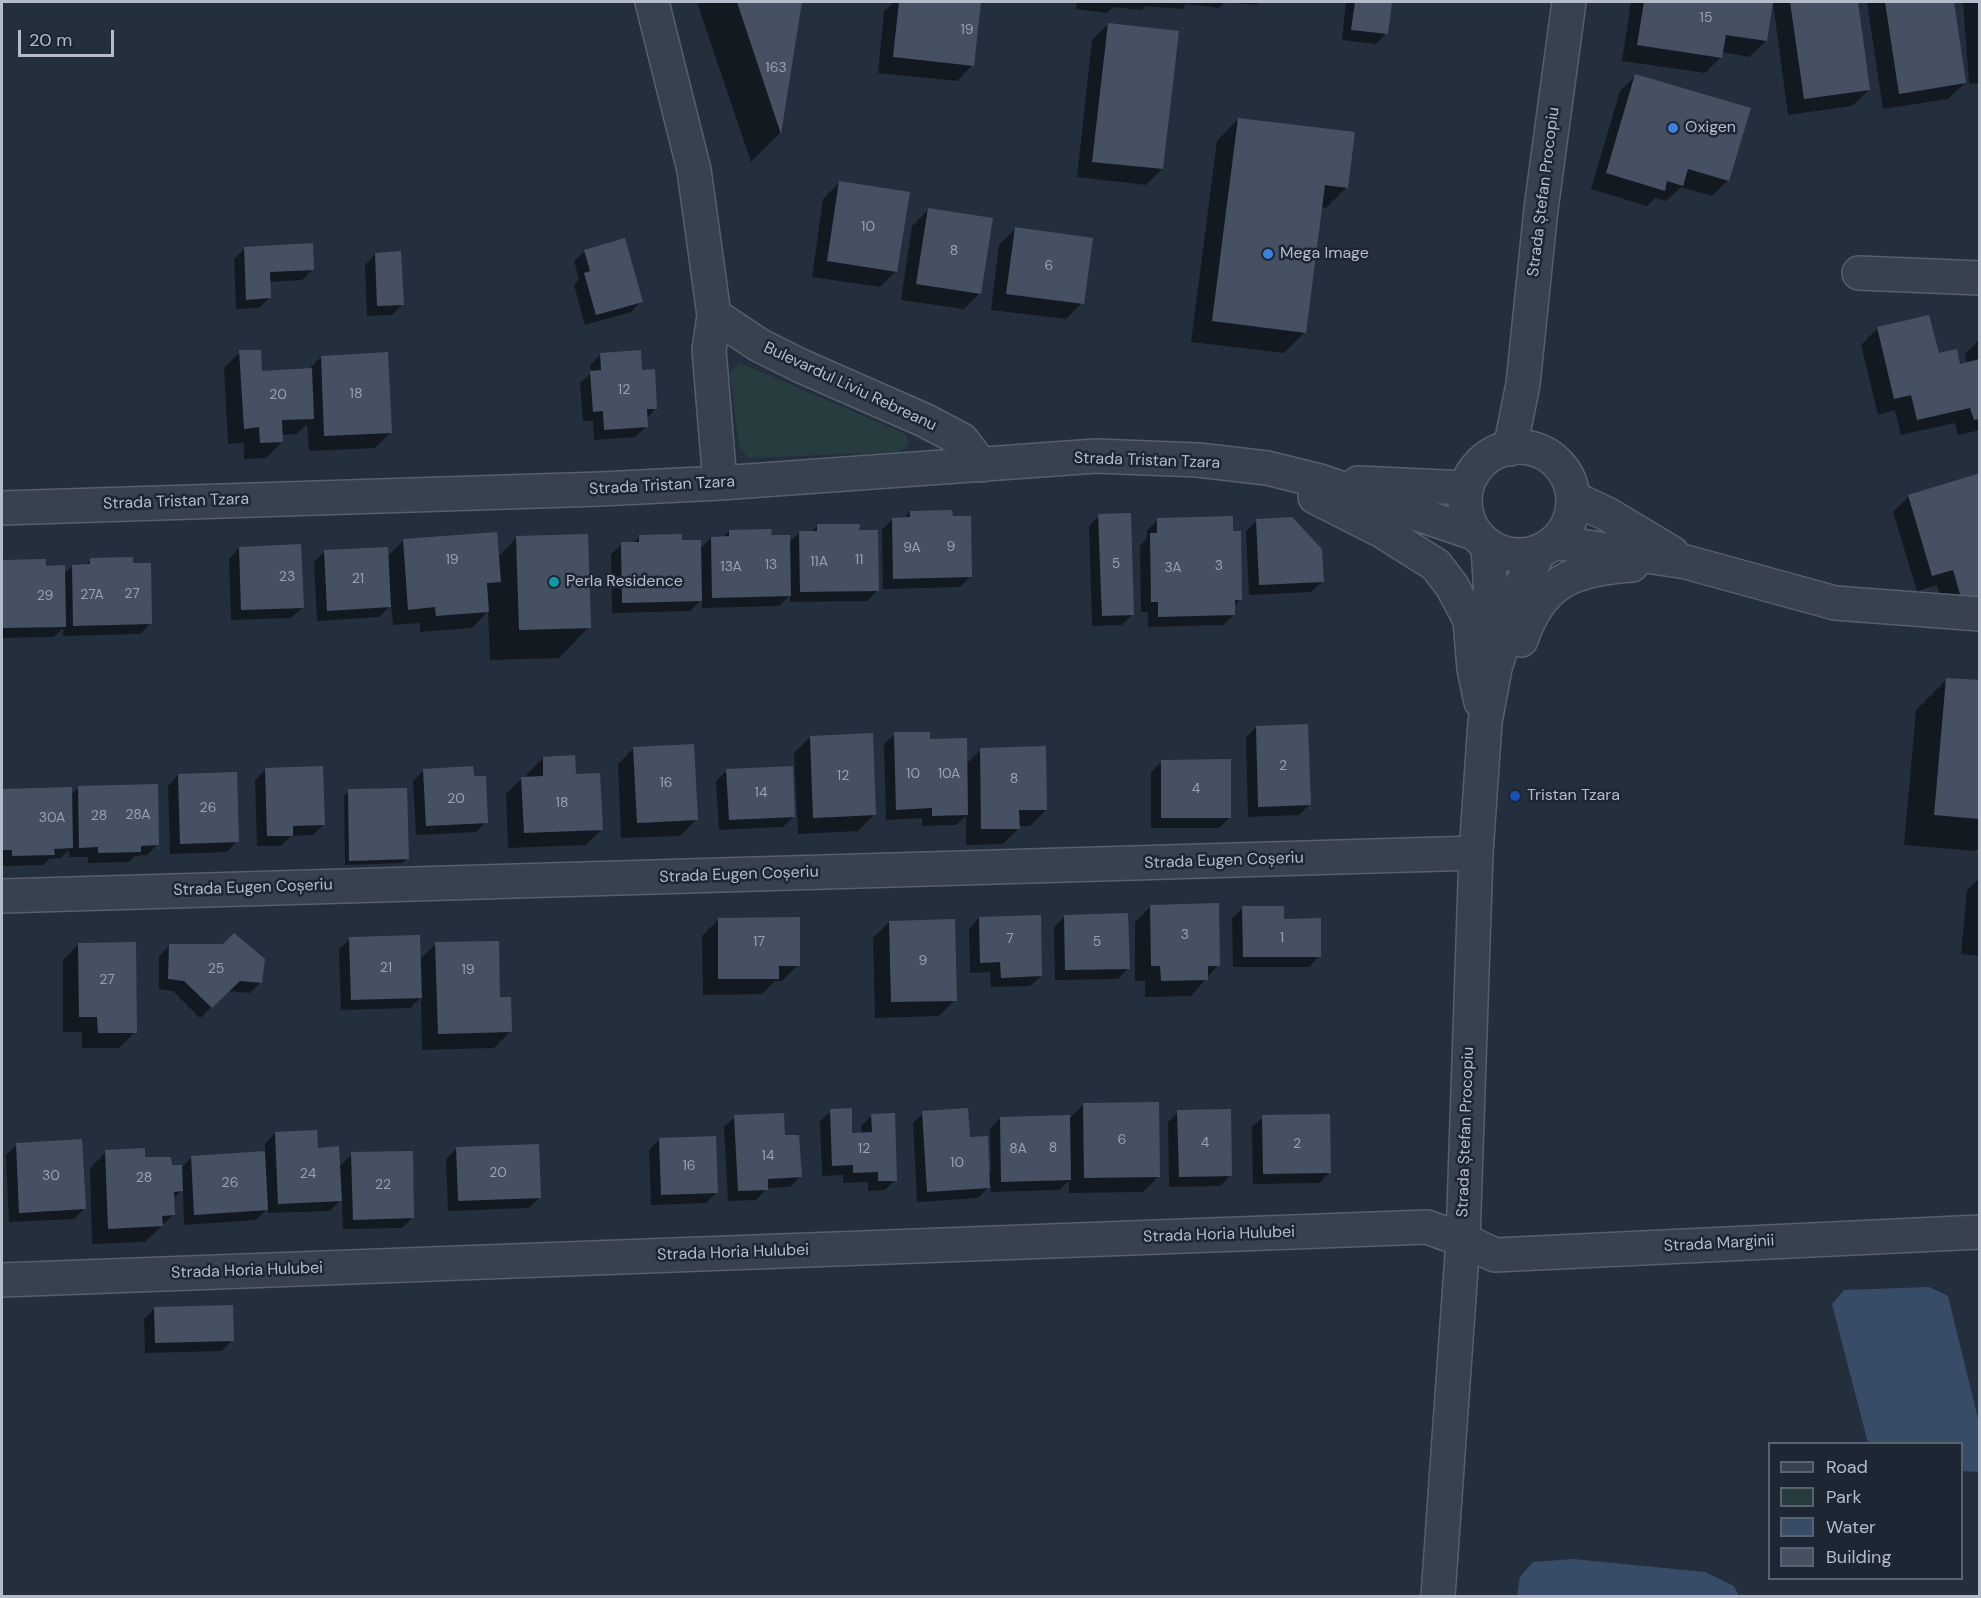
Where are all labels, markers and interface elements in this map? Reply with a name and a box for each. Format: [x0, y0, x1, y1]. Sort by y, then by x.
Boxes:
house number: 15 [1700, 10, 1712, 26]
scale bar [21, 18, 117, 56]
house number: 19 [960, 22, 974, 38]
text: 20 m [29, 28, 72, 52]
house number: 163 [765, 60, 787, 76]
street label: Strada Ștefan Procopiu [1524, 106, 1564, 278]
place label: Oxigen [1685, 118, 1736, 138]
marker: Oxigen [1666, 121, 1680, 135]
house number: 10 [861, 219, 875, 235]
house number: 8 [950, 243, 958, 259]
place label: Mega Image [1280, 244, 1369, 264]
marker: Mega Image [1261, 247, 1275, 261]
house number: 6 [1045, 258, 1053, 274]
street label: Bulevardul Liviu Rebreanu [761, 338, 939, 436]
house number: 12 [618, 382, 630, 398]
house number: 18 [350, 386, 362, 402]
house number: 20 [269, 387, 287, 403]
street label: Strada Tristan Tzara [1074, 449, 1220, 473]
street label: Strada Tristan Tzara [589, 473, 735, 499]
street label: Strada Tristan Tzara [103, 490, 249, 514]
house number: 9 [947, 539, 955, 555]
house number: 9A [903, 540, 921, 556]
house number: 19 [445, 552, 459, 568]
house number: 11 [855, 552, 863, 568]
house number: 11A [810, 554, 828, 570]
house number: 5 [1112, 556, 1120, 572]
house number: 13 [765, 557, 777, 573]
house number: 3 [1215, 558, 1223, 574]
house number: 13A [720, 559, 742, 575]
house number: 3A [1164, 560, 1182, 576]
house number: 23 [279, 569, 295, 585]
house number: 21 [352, 571, 364, 587]
place label: Perla Residence [566, 572, 683, 592]
marker: Perla Residence [547, 575, 561, 589]
house number: 27 [124, 586, 140, 602]
house number: 27A [80, 587, 104, 603]
house number: 29 [37, 588, 53, 604]
house number: 2 [1279, 758, 1287, 774]
house number: 10 [906, 766, 920, 782]
house number: 10A [938, 766, 960, 782]
house number: 12 [837, 768, 849, 784]
house number: 8 [1010, 771, 1018, 787]
house number: 16 [659, 775, 673, 791]
house number: 4 [1192, 781, 1200, 797]
house number: 14 [755, 785, 767, 801]
place label: Tristan Tzara [1527, 786, 1620, 806]
marker: Tristan Tzara [1508, 789, 1522, 803]
house number: 20 [447, 791, 465, 807]
house number: 18 [556, 795, 568, 811]
house number: 26 [200, 800, 216, 816]
house number: 28A [125, 807, 151, 823]
house number: 28 [91, 808, 107, 824]
house number: 30A [39, 810, 65, 826]
street label: Strada Eugen Coșeriu [1144, 849, 1304, 873]
street label: Strada Eugen Coșeriu [659, 863, 819, 887]
street label: Strada Eugen Coșeriu [173, 876, 333, 900]
house number: 3 [1181, 927, 1189, 943]
house number: 1 [1280, 930, 1284, 946]
house number: 7 [1006, 931, 1014, 947]
house number: 17 [753, 934, 765, 950]
house number: 5 [1093, 934, 1101, 950]
house number: 9 [919, 953, 927, 969]
house number: 21 [380, 960, 392, 976]
house number: 25 [208, 961, 224, 977]
house number: 19 [461, 962, 475, 978]
house number: 27 [99, 972, 115, 988]
street label: Strada Ștefan Procopiu [1453, 1046, 1479, 1218]
house number: 6 [1118, 1132, 1126, 1148]
house number: 4 [1201, 1135, 1209, 1151]
house number: 2 [1293, 1136, 1301, 1152]
house number: 8 [1049, 1140, 1057, 1156]
house number: 12 [858, 1141, 870, 1157]
house number: 8A [1009, 1141, 1027, 1157]
house number: 14 [762, 1148, 774, 1164]
house number: 10 [950, 1155, 964, 1171]
house number: 16 [682, 1158, 696, 1174]
house number: 20 [489, 1165, 507, 1181]
house number: 24 [300, 1166, 316, 1182]
house number: 30 [42, 1168, 60, 1184]
house number: 28 [136, 1170, 152, 1186]
house number: 26 [222, 1175, 238, 1191]
house number: 22 [375, 1177, 391, 1193]
street label: Strada Horia Hulubei [1143, 1223, 1295, 1247]
street label: Strada Marginii [1663, 1232, 1775, 1256]
street label: Strada Horia Hulubei [657, 1241, 809, 1265]
street label: Strada Horia Hulubei [171, 1259, 323, 1283]
legend [1768, 1442, 1963, 1580]
text: Road [1826, 1455, 1868, 1479]
text: Park [1826, 1485, 1862, 1509]
text: Water [1826, 1515, 1876, 1539]
text: Building [1826, 1545, 1891, 1569]

